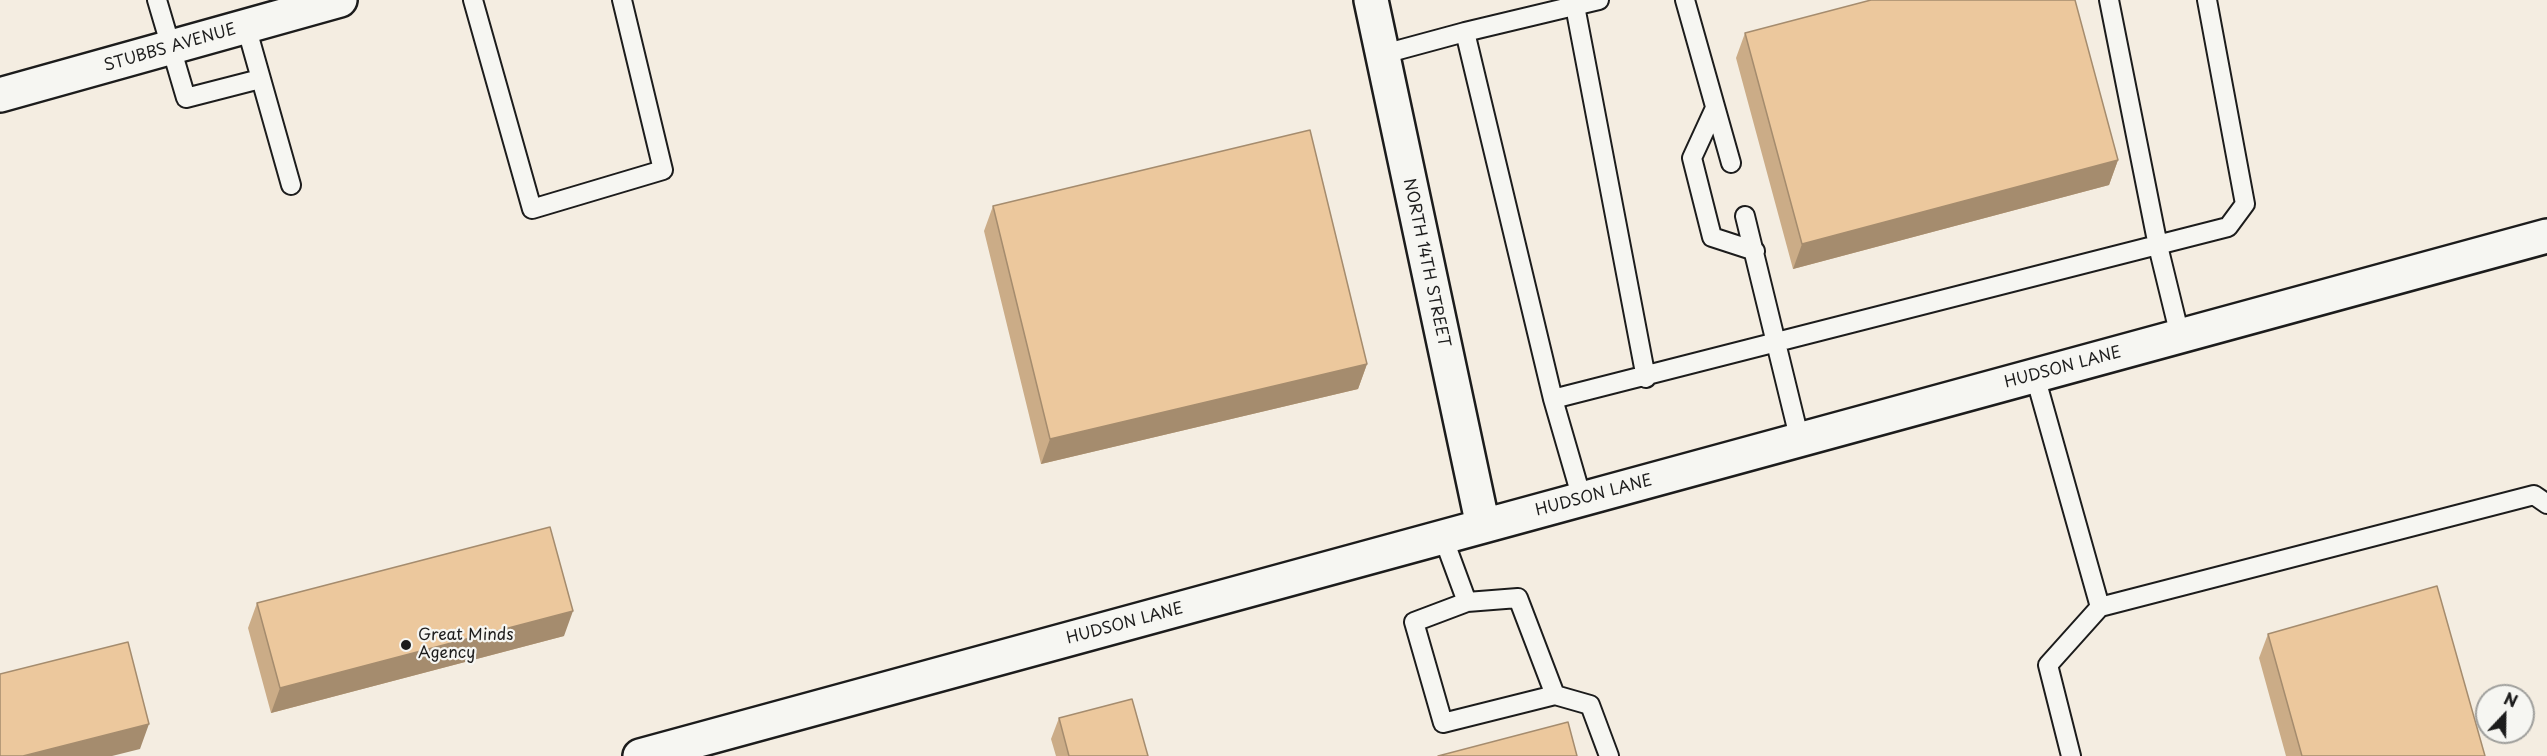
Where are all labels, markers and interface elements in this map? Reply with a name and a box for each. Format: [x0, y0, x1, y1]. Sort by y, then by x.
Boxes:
street label: STUBBS AVENUE [102, 20, 238, 76]
street label: NORTH 14TH STREET [1399, 177, 1453, 349]
street label: HUDSON LANE [2002, 343, 2124, 393]
street label: HUDSON LANE [1533, 471, 1655, 521]
street label: HUDSON LANE [1064, 599, 1186, 649]
place label: Great Minds Agency [418, 626, 514, 664]
marker: Great Minds Agency [399, 638, 413, 652]
north arrow [2475, 684, 2535, 744]
text: N [2501, 686, 2521, 713]

